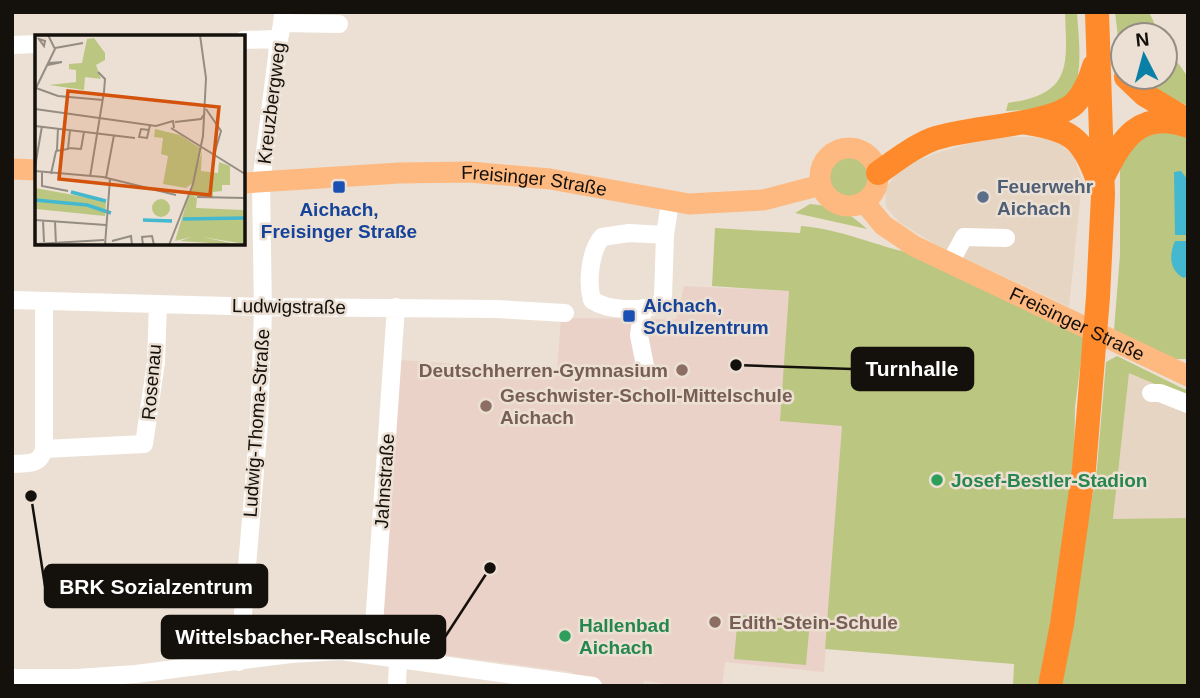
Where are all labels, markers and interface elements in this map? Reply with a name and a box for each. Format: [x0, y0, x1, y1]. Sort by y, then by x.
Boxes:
north arrow [1109, 21, 1179, 91]
text: N [1134, 28, 1150, 51]
inset map [35, 35, 245, 245]
street label: Kreuzbergweg [254, 41, 289, 165]
street label: Freisinger Straße [461, 162, 609, 200]
place label: Feuerwehr Aichach [997, 176, 1094, 219]
marker: Aichach, Freisinger Straße [331, 179, 347, 195]
marker: Feuerwehr Aichach [975, 189, 991, 205]
place label: Aichach, Freisinger Straße [261, 199, 417, 242]
street label: Freisinger Straße [1006, 283, 1148, 365]
street label: Ludwigstraße [232, 295, 346, 318]
place label: Aichach, Schulzentrum [643, 295, 769, 338]
marker: Aichach, Schulzentrum [621, 308, 637, 324]
street label: Ludwig-Thoma-Straße [239, 328, 274, 518]
street label: Rosenau [138, 343, 165, 421]
callout: Turnhalle [852, 348, 973, 390]
text: Turnhalle [866, 357, 958, 380]
place label: Deutschherren-Gymnasium [419, 360, 668, 381]
marker: Deutschherren-Gymnasium [674, 362, 690, 378]
place label: Geschwister-Scholl-Mittelschule Aichach [500, 385, 792, 428]
marker: Geschwister-Scholl-Mittelschule Aichach [478, 398, 494, 414]
street label: Jahnstraße [371, 433, 398, 529]
place label: Josef-Bestler-Stadion [951, 470, 1147, 491]
marker: Josef-Bestler-Stadion [929, 472, 945, 488]
callout: BRK Sozialzentrum [45, 565, 267, 607]
text: BRK Sozialzentrum [59, 575, 253, 598]
place label: Edith-Stein-Schule [729, 612, 898, 633]
marker: Edith-Stein-Schule [707, 614, 723, 630]
place label: Hallenbad Aichach [579, 615, 670, 658]
callout: Wittelsbacher-Realschule [162, 616, 445, 658]
text: Wittelsbacher-Realschule [175, 625, 431, 648]
marker: Hallenbad Aichach [557, 628, 573, 644]

